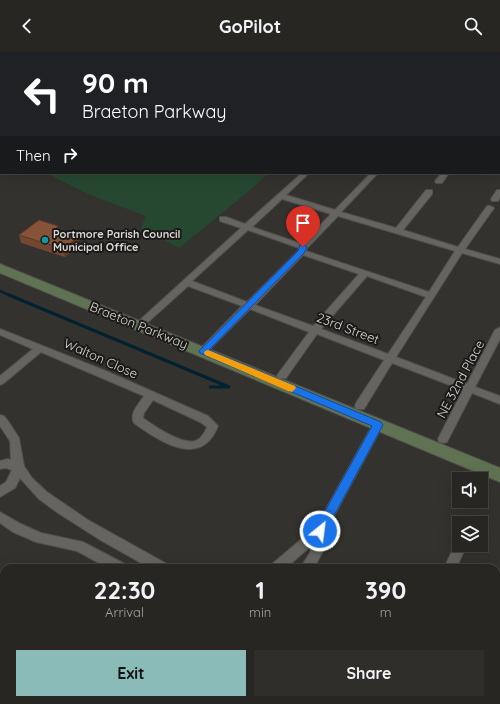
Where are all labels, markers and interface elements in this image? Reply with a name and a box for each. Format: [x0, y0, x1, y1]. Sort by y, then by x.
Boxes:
icon: back [16, 15, 38, 37]
text: GoPilot [219, 15, 281, 38]
icon: search [462, 15, 484, 37]
text: 90 m [82, 65, 149, 100]
icon: left [16, 68, 68, 120]
text: Braeton Parkway [82, 100, 227, 123]
icon: right [59, 144, 81, 166]
text: Then [16, 146, 51, 165]
pin [286, 206, 320, 247]
icon: arrive [292, 212, 314, 234]
place label: Portmore Parish Council Municipal Office [53, 227, 181, 254]
marker: Portmore Parish Council Municipal Office [40, 235, 50, 245]
street label: Braeton Parkway [88, 298, 190, 352]
street label: 23rd Street [314, 309, 382, 347]
street label: Walton Close [62, 335, 140, 381]
street label: NE 32nd Place [433, 337, 487, 421]
map controls [452, 472, 488, 552]
button: sound [452, 472, 488, 508]
position arrow [299, 510, 341, 552]
button: layers [452, 516, 488, 552]
text: 22:30 [94, 575, 155, 605]
text: 1 [255, 575, 265, 605]
text: 390 [365, 575, 406, 605]
text: Arrival [105, 604, 144, 620]
text: min [249, 604, 271, 620]
text: m [380, 604, 392, 620]
button: Exit [16, 650, 246, 696]
button: Share [254, 650, 484, 696]

